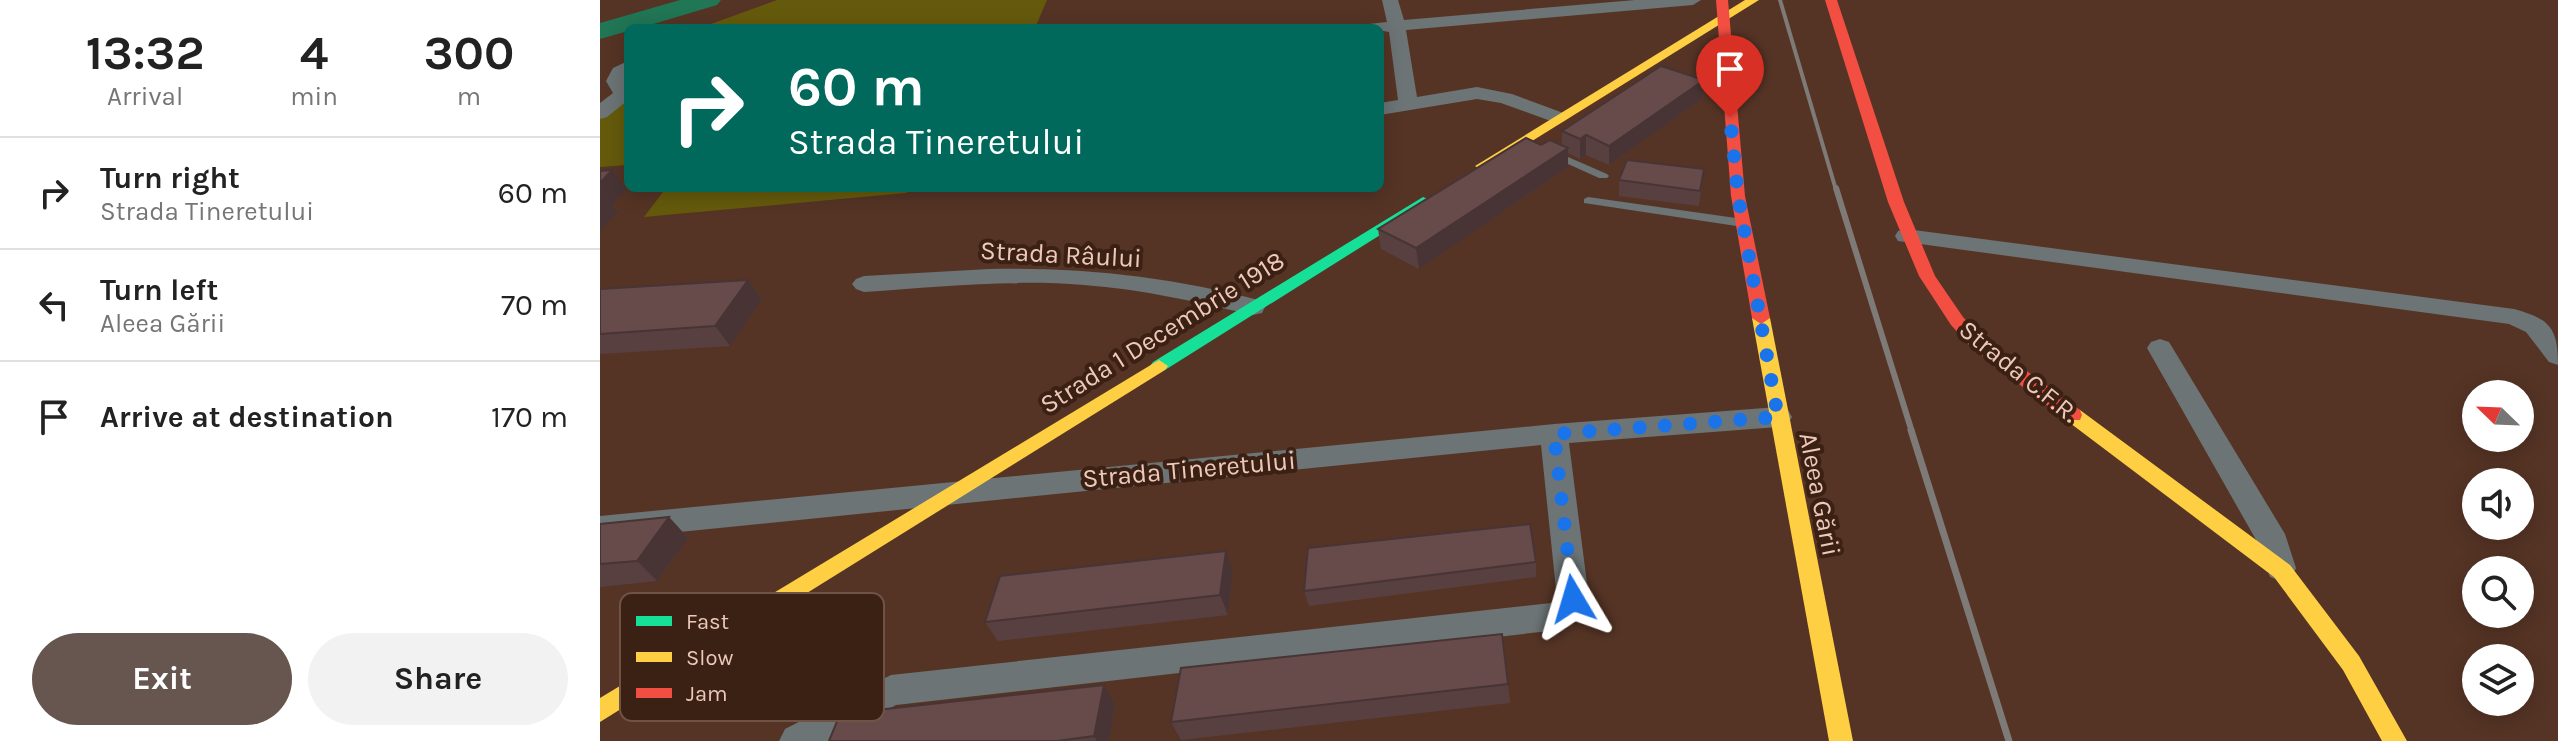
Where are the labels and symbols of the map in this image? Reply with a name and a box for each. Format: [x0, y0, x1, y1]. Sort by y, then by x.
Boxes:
pin [1696, 35, 1764, 117]
street label: Strada Râului [979, 235, 1143, 274]
street label: Strada 1 Decembrie 1918 [1035, 245, 1290, 420]
street label: Strada C.F.R. [1953, 314, 2085, 429]
north arrow [2462, 380, 2534, 452]
street label: Aleea Gării [1792, 430, 1847, 559]
street label: Strada Tineretului [1081, 445, 1297, 494]
position arrow [1531, 557, 1615, 641]
legend [620, 593, 884, 721]
text: Fast [686, 609, 729, 635]
text: Slow [686, 645, 733, 671]
text: Jam [686, 681, 728, 707]

